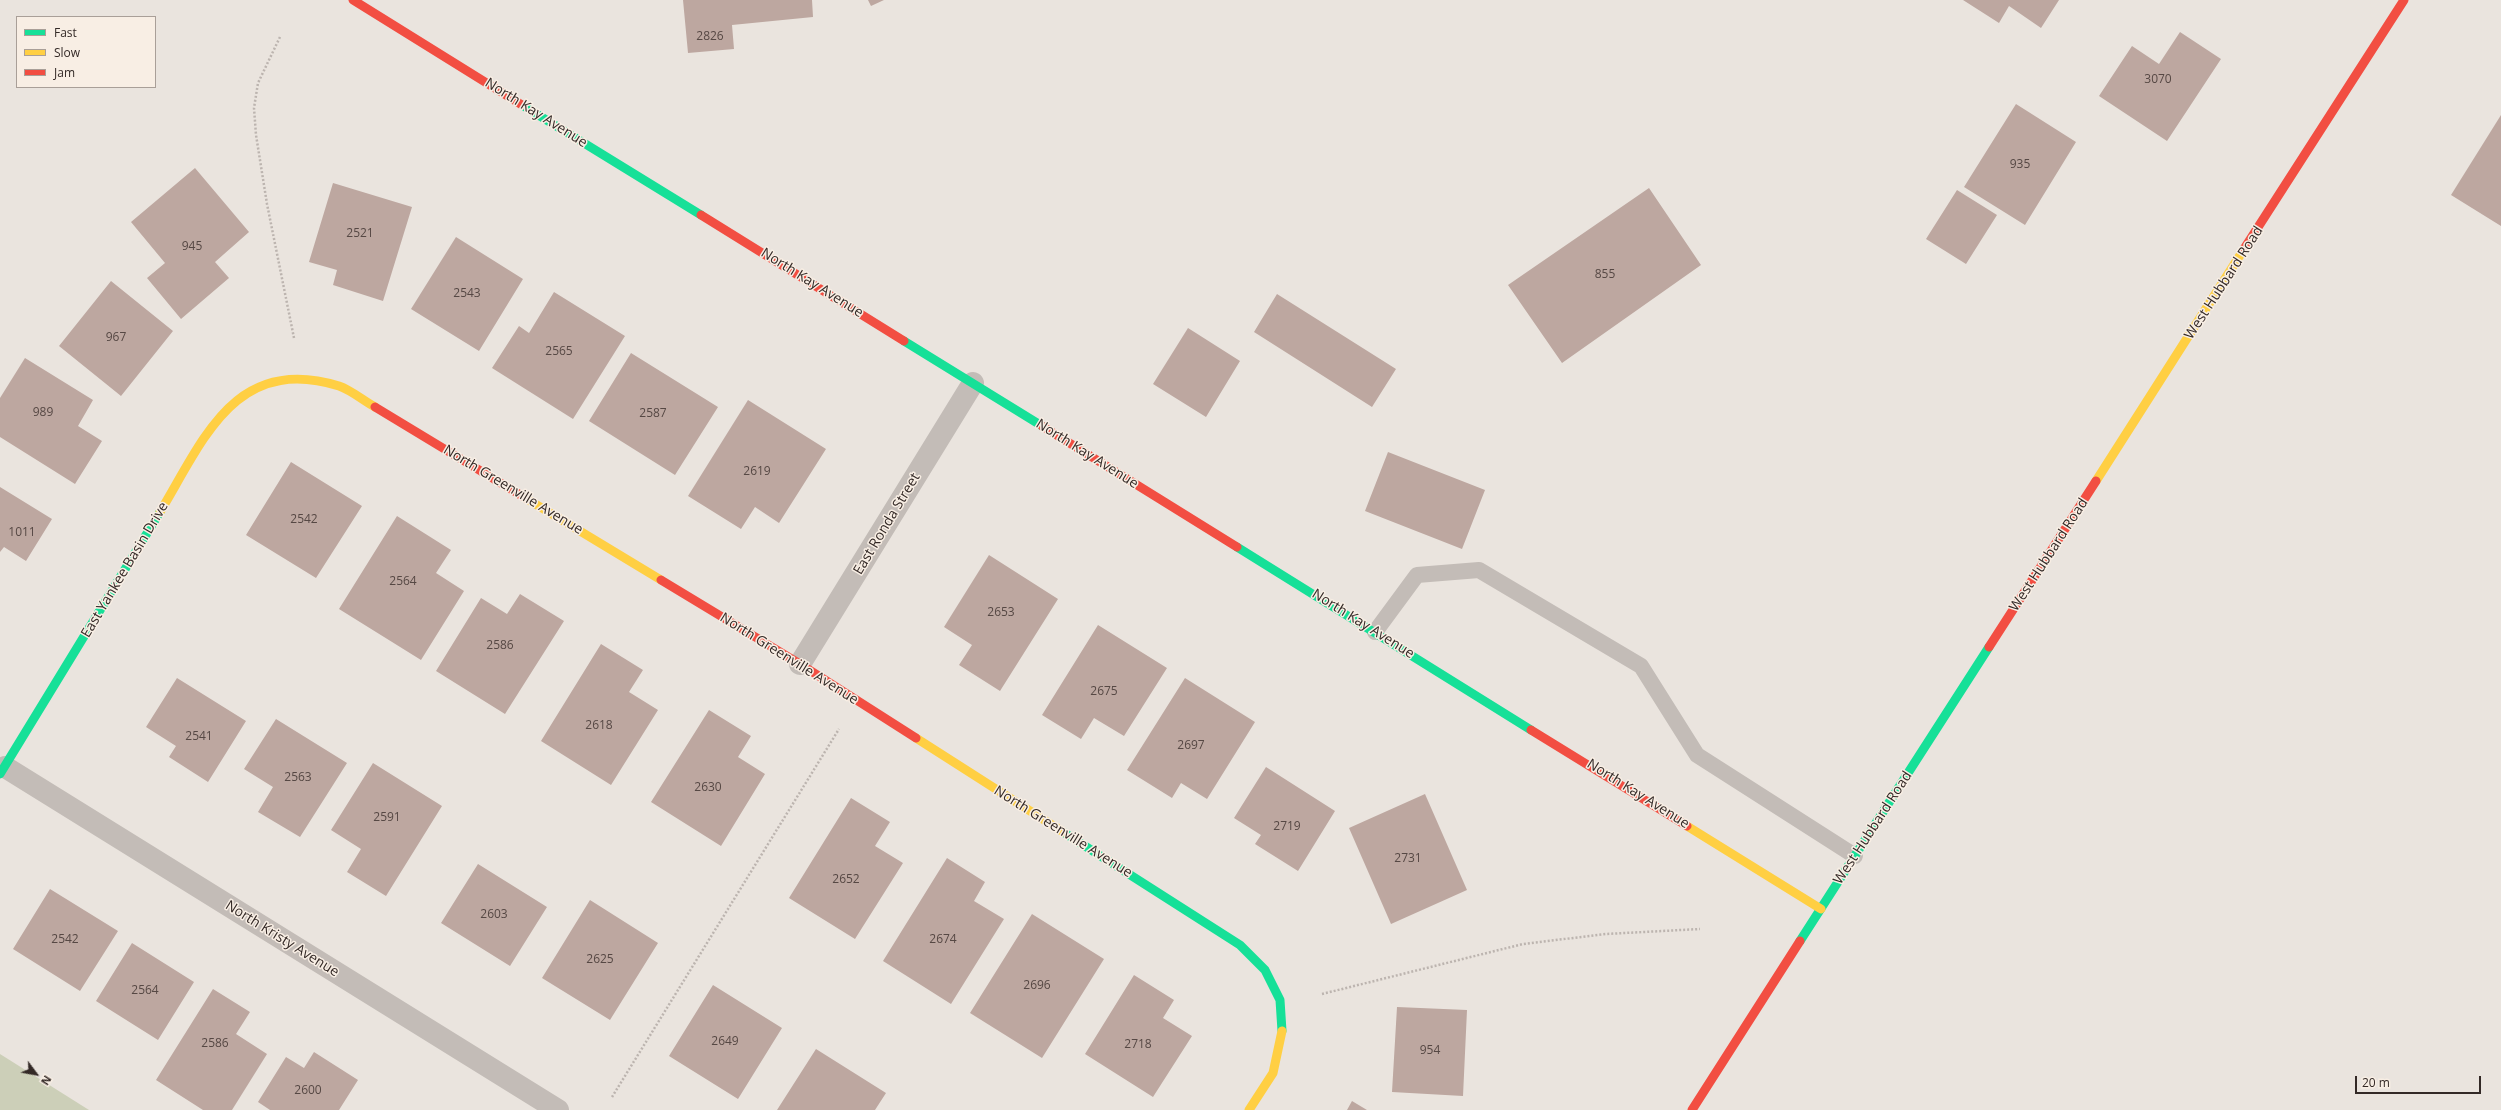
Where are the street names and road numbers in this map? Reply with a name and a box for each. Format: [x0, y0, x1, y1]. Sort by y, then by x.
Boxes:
street label: North Kay Avenue [482, 75, 590, 151]
street label: West Hubbard Road [2181, 223, 2267, 343]
street label: North Kay Avenue [758, 245, 866, 321]
street label: North Kay Avenue [1033, 416, 1141, 492]
street label: North Greenville Avenue [440, 442, 586, 538]
street label: East Ronda Street [850, 470, 924, 578]
street label: West Hubbard Road [2006, 495, 2092, 615]
street label: East Yankee Basin Drive [78, 499, 172, 641]
street label: North Kay Avenue [1309, 586, 1417, 662]
street label: North Greenville Avenue [717, 609, 861, 709]
street label: North Kay Avenue [1584, 756, 1692, 832]
street label: West Hubbard Road [1830, 768, 1916, 888]
street label: North Greenville Avenue [991, 782, 1135, 882]
street label: North Kristy Avenue [222, 897, 342, 981]

